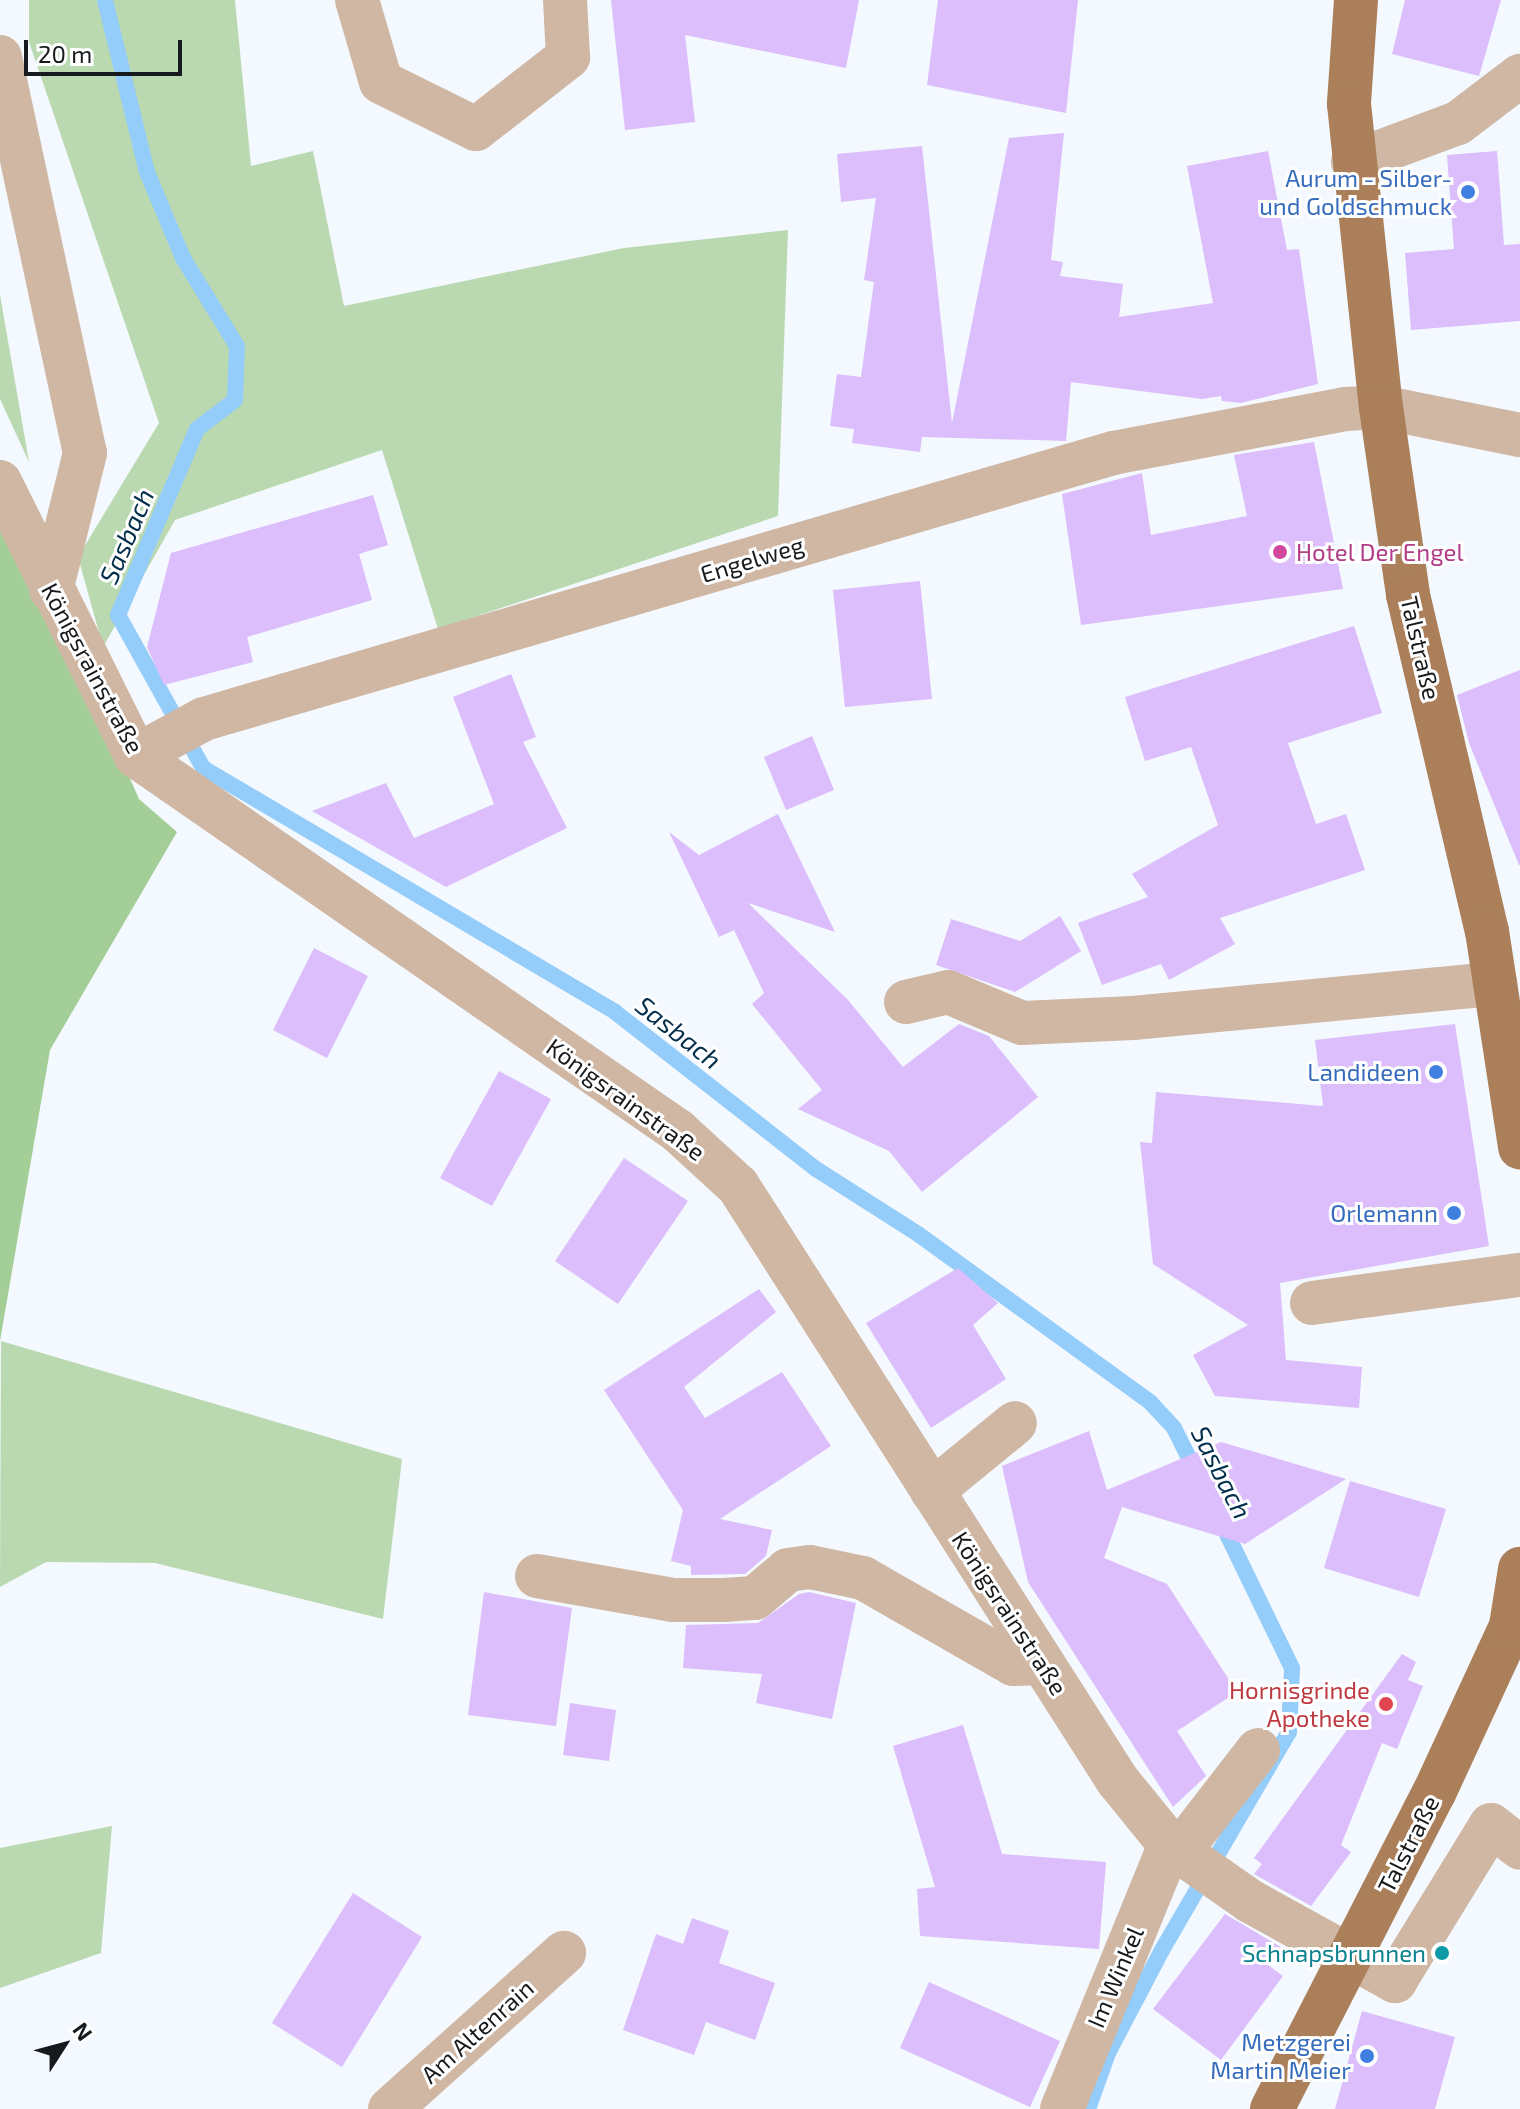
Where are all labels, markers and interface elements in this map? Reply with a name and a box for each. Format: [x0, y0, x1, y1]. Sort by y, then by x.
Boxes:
scale bar [28, 24, 186, 74]
text: 20 m [38, 39, 92, 68]
place label: Aurum - Silber- und Goldschmuck [1259, 164, 1452, 220]
marker: Aurum - Silber- und Goldschmuck [1459, 183, 1477, 201]
water label: Sasbach [92, 484, 160, 588]
street label: Engelweg [697, 530, 807, 588]
place label: Hotel Der Engel [1296, 538, 1465, 566]
marker: Hotel Der Engel [1271, 543, 1289, 561]
street label: Königsrainstraße [36, 578, 150, 758]
street label: Talstraße [1395, 594, 1447, 702]
water label: Sasbach [630, 989, 728, 1075]
street label: Königsrainstraße [541, 1032, 711, 1166]
place label: Landideen [1307, 1058, 1420, 1086]
marker: Landideen [1427, 1063, 1445, 1081]
place label: Orlemann [1330, 1199, 1438, 1227]
marker: Orlemann [1445, 1204, 1463, 1222]
water label: Sasbach [1185, 1420, 1259, 1524]
street label: Königsrainstraße [946, 1526, 1074, 1700]
place label: Hornisgrinde Apotheke [1229, 1676, 1370, 1732]
marker: Hornisgrinde Apotheke [1377, 1695, 1395, 1713]
street label: Talstraße [1371, 1791, 1445, 1897]
street label: Im Winkel [1081, 1922, 1149, 2032]
place label: Schnapsbrunnen [1242, 1939, 1426, 1967]
marker: Schnapsbrunnen [1433, 1944, 1451, 1962]
street label: Am Altenrain [415, 1973, 539, 2089]
north arrow [24, 2005, 104, 2085]
text: N [68, 2017, 99, 2045]
place label: Metzgerei Martin Meier [1210, 2028, 1351, 2084]
marker: Metzgerei Martin Meier [1358, 2047, 1376, 2065]

